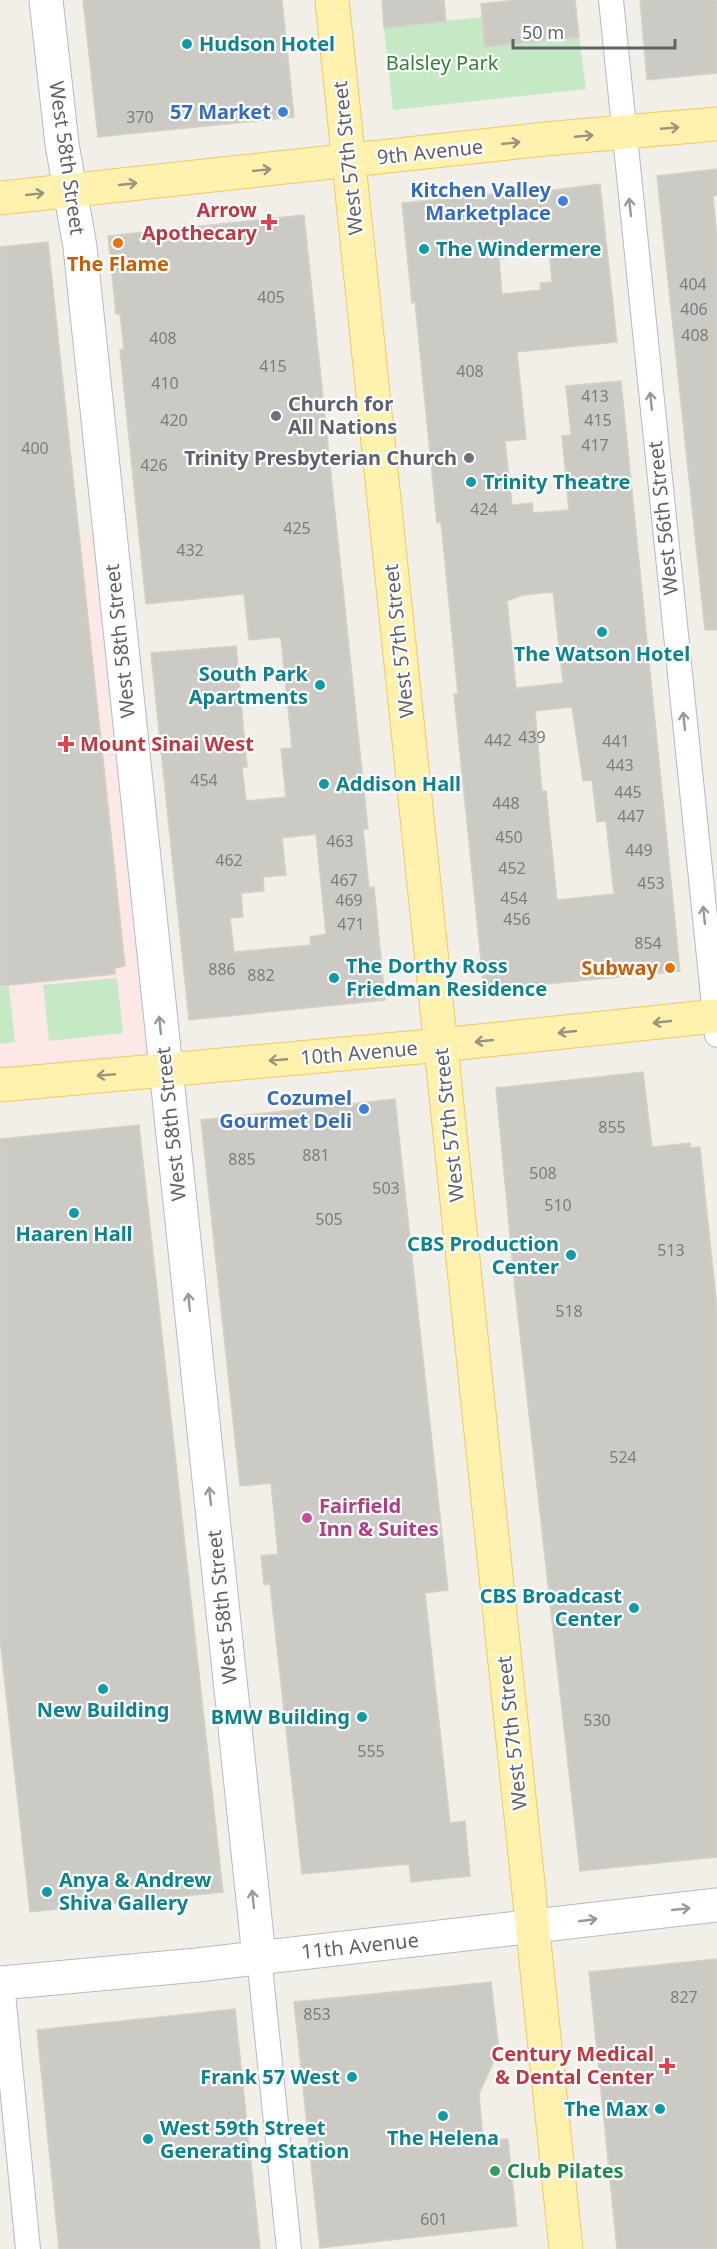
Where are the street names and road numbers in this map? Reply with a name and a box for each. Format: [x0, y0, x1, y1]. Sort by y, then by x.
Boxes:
street label: West 58th Street [43, 79, 92, 237]
street label: West 57th Street [326, 80, 369, 237]
street label: 9th Avenue [376, 133, 484, 170]
street label: West 56th Street [641, 440, 684, 597]
street label: West 58th Street [98, 563, 141, 720]
street label: West 57th Street [377, 563, 420, 720]
street label: 10th Avenue [299, 1034, 419, 1071]
street label: West 58th Street [149, 1046, 192, 1203]
street label: West 57th Street [427, 1047, 470, 1204]
street label: West 58th Street [200, 1529, 243, 1686]
street label: West 57th Street [490, 1655, 533, 1812]
street label: 11th Avenue [300, 1926, 420, 1965]

